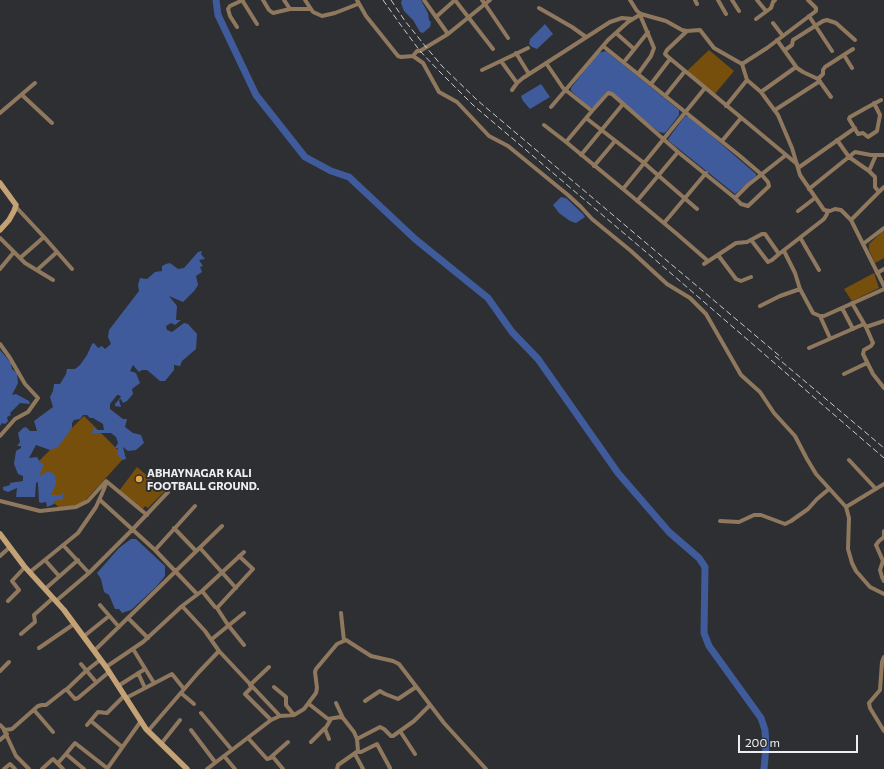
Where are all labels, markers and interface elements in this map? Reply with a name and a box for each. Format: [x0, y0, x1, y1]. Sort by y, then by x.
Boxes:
place label: ABHAYNAGAR KALI FOOTBALL GROUND. [147, 466, 259, 492]
marker: ABHAYNAGAR KALI FOOTBALL GROUND. [134, 474, 144, 484]
scale bar [740, 727, 860, 753]
text: 200 m [745, 735, 780, 749]

